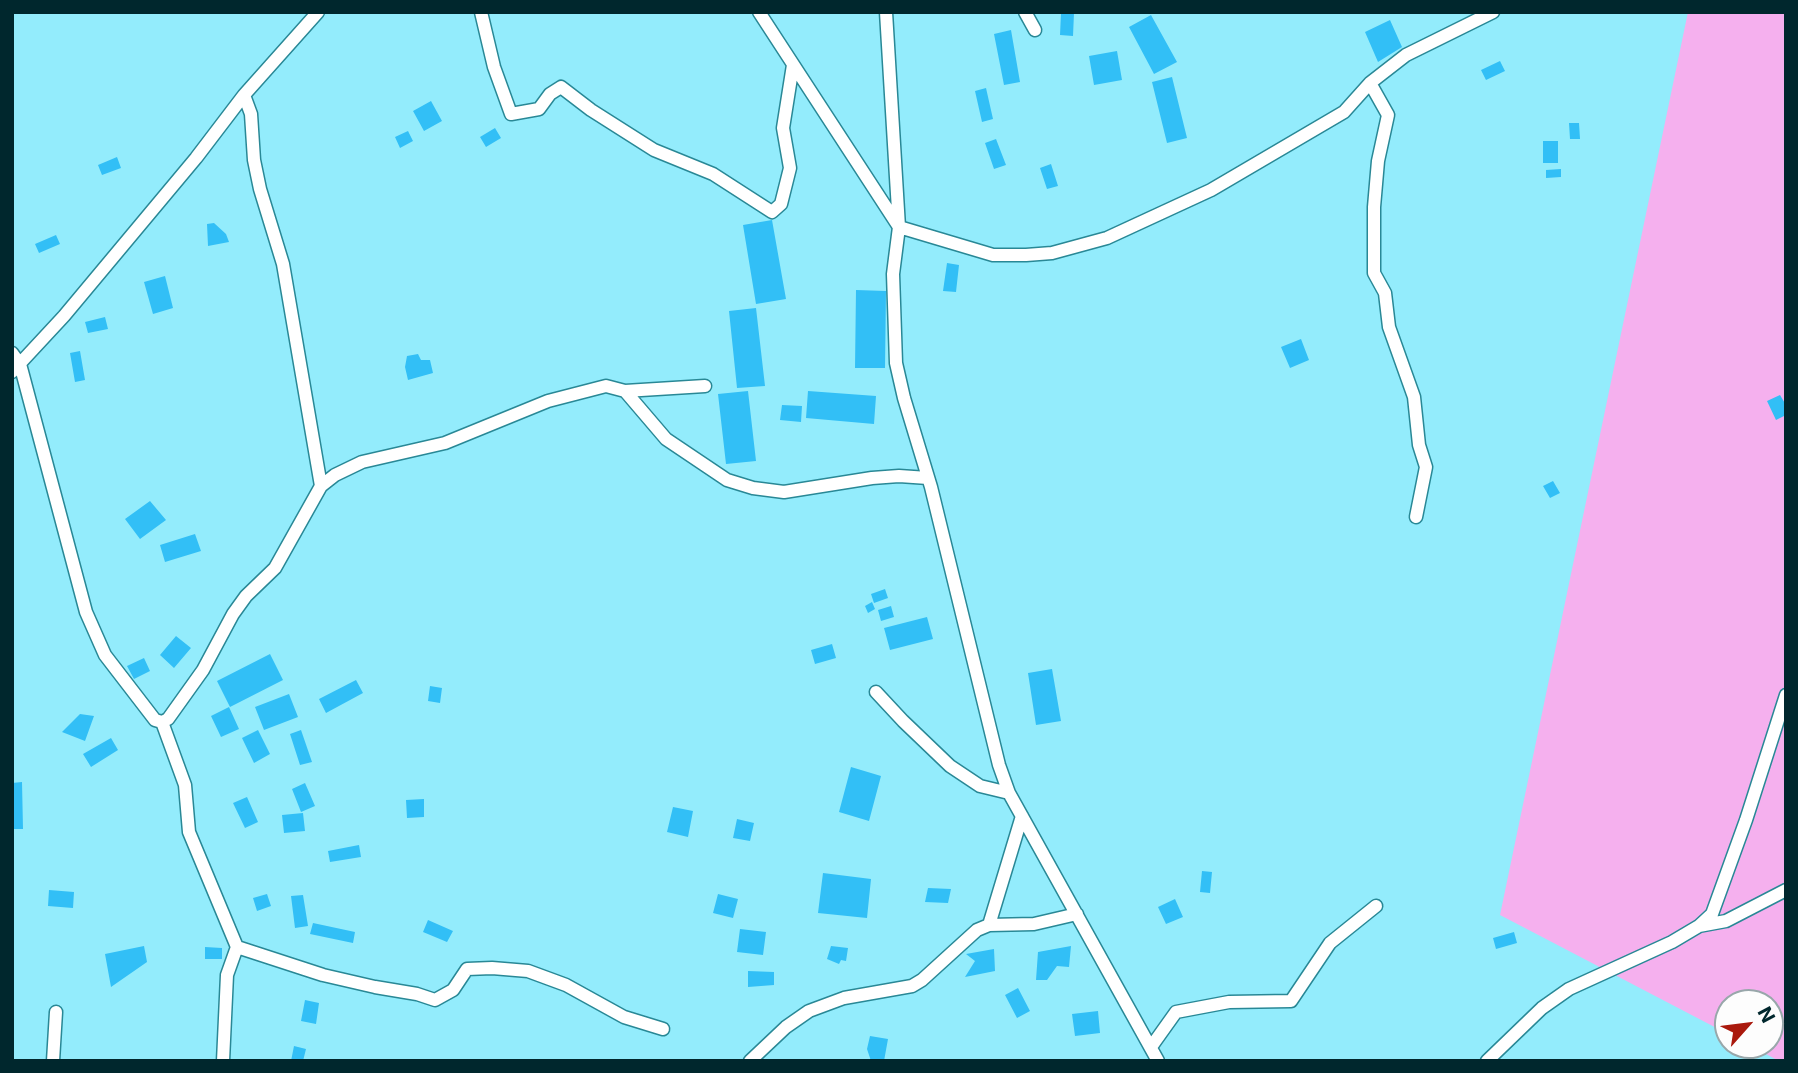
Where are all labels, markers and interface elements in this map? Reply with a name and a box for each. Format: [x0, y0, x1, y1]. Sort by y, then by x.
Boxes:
north arrow [1714, 989, 1784, 1059]
text: N [1753, 1003, 1780, 1027]

